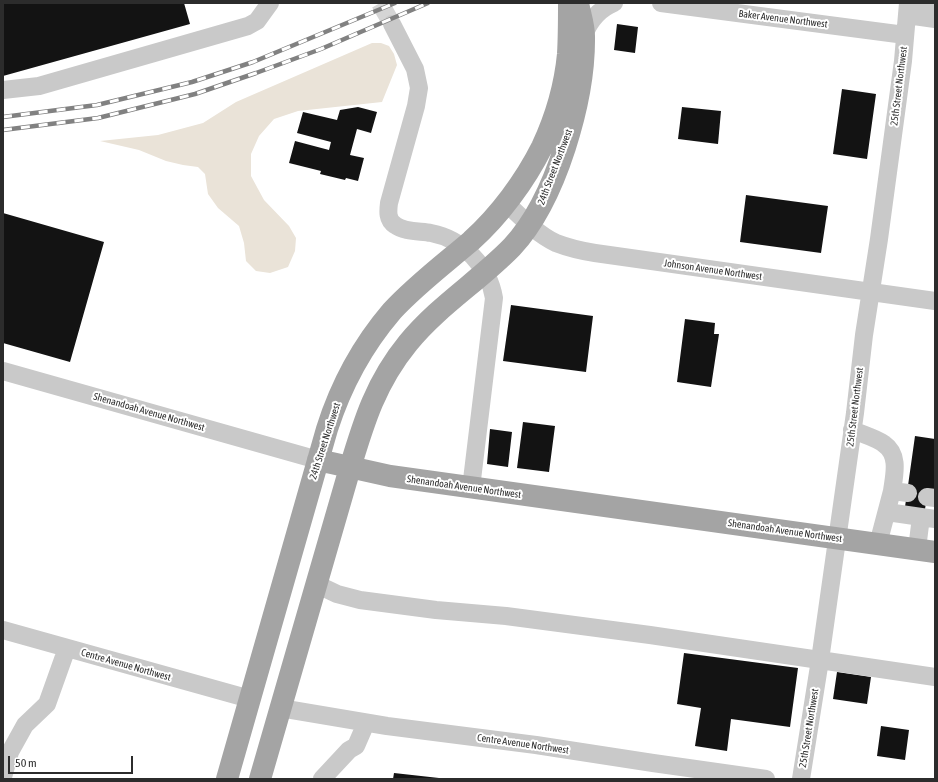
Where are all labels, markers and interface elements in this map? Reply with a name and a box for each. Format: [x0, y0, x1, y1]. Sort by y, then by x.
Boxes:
street label: Baker Avenue Northwest [738, 8, 828, 30]
street label: 25th Street Northwest [888, 46, 910, 126]
street label: 24th Street Northwest [535, 128, 575, 206]
street label: Johnson Avenue Northwest [663, 257, 763, 283]
street label: 25th Street Northwest [844, 367, 866, 447]
street label: Shenandoah Avenue Northwest [92, 390, 206, 434]
street label: 24th Street Northwest [307, 401, 343, 481]
street label: Shenandoah Avenue Northwest [406, 473, 522, 501]
street label: Shenandoah Avenue Northwest [727, 517, 843, 545]
street label: Centre Avenue Northwest [80, 646, 172, 684]
street label: 25th Street Northwest [797, 688, 821, 768]
street label: Centre Avenue Northwest [476, 732, 570, 756]
scale bar [10, 748, 135, 774]
text: 50 m [15, 756, 37, 770]

